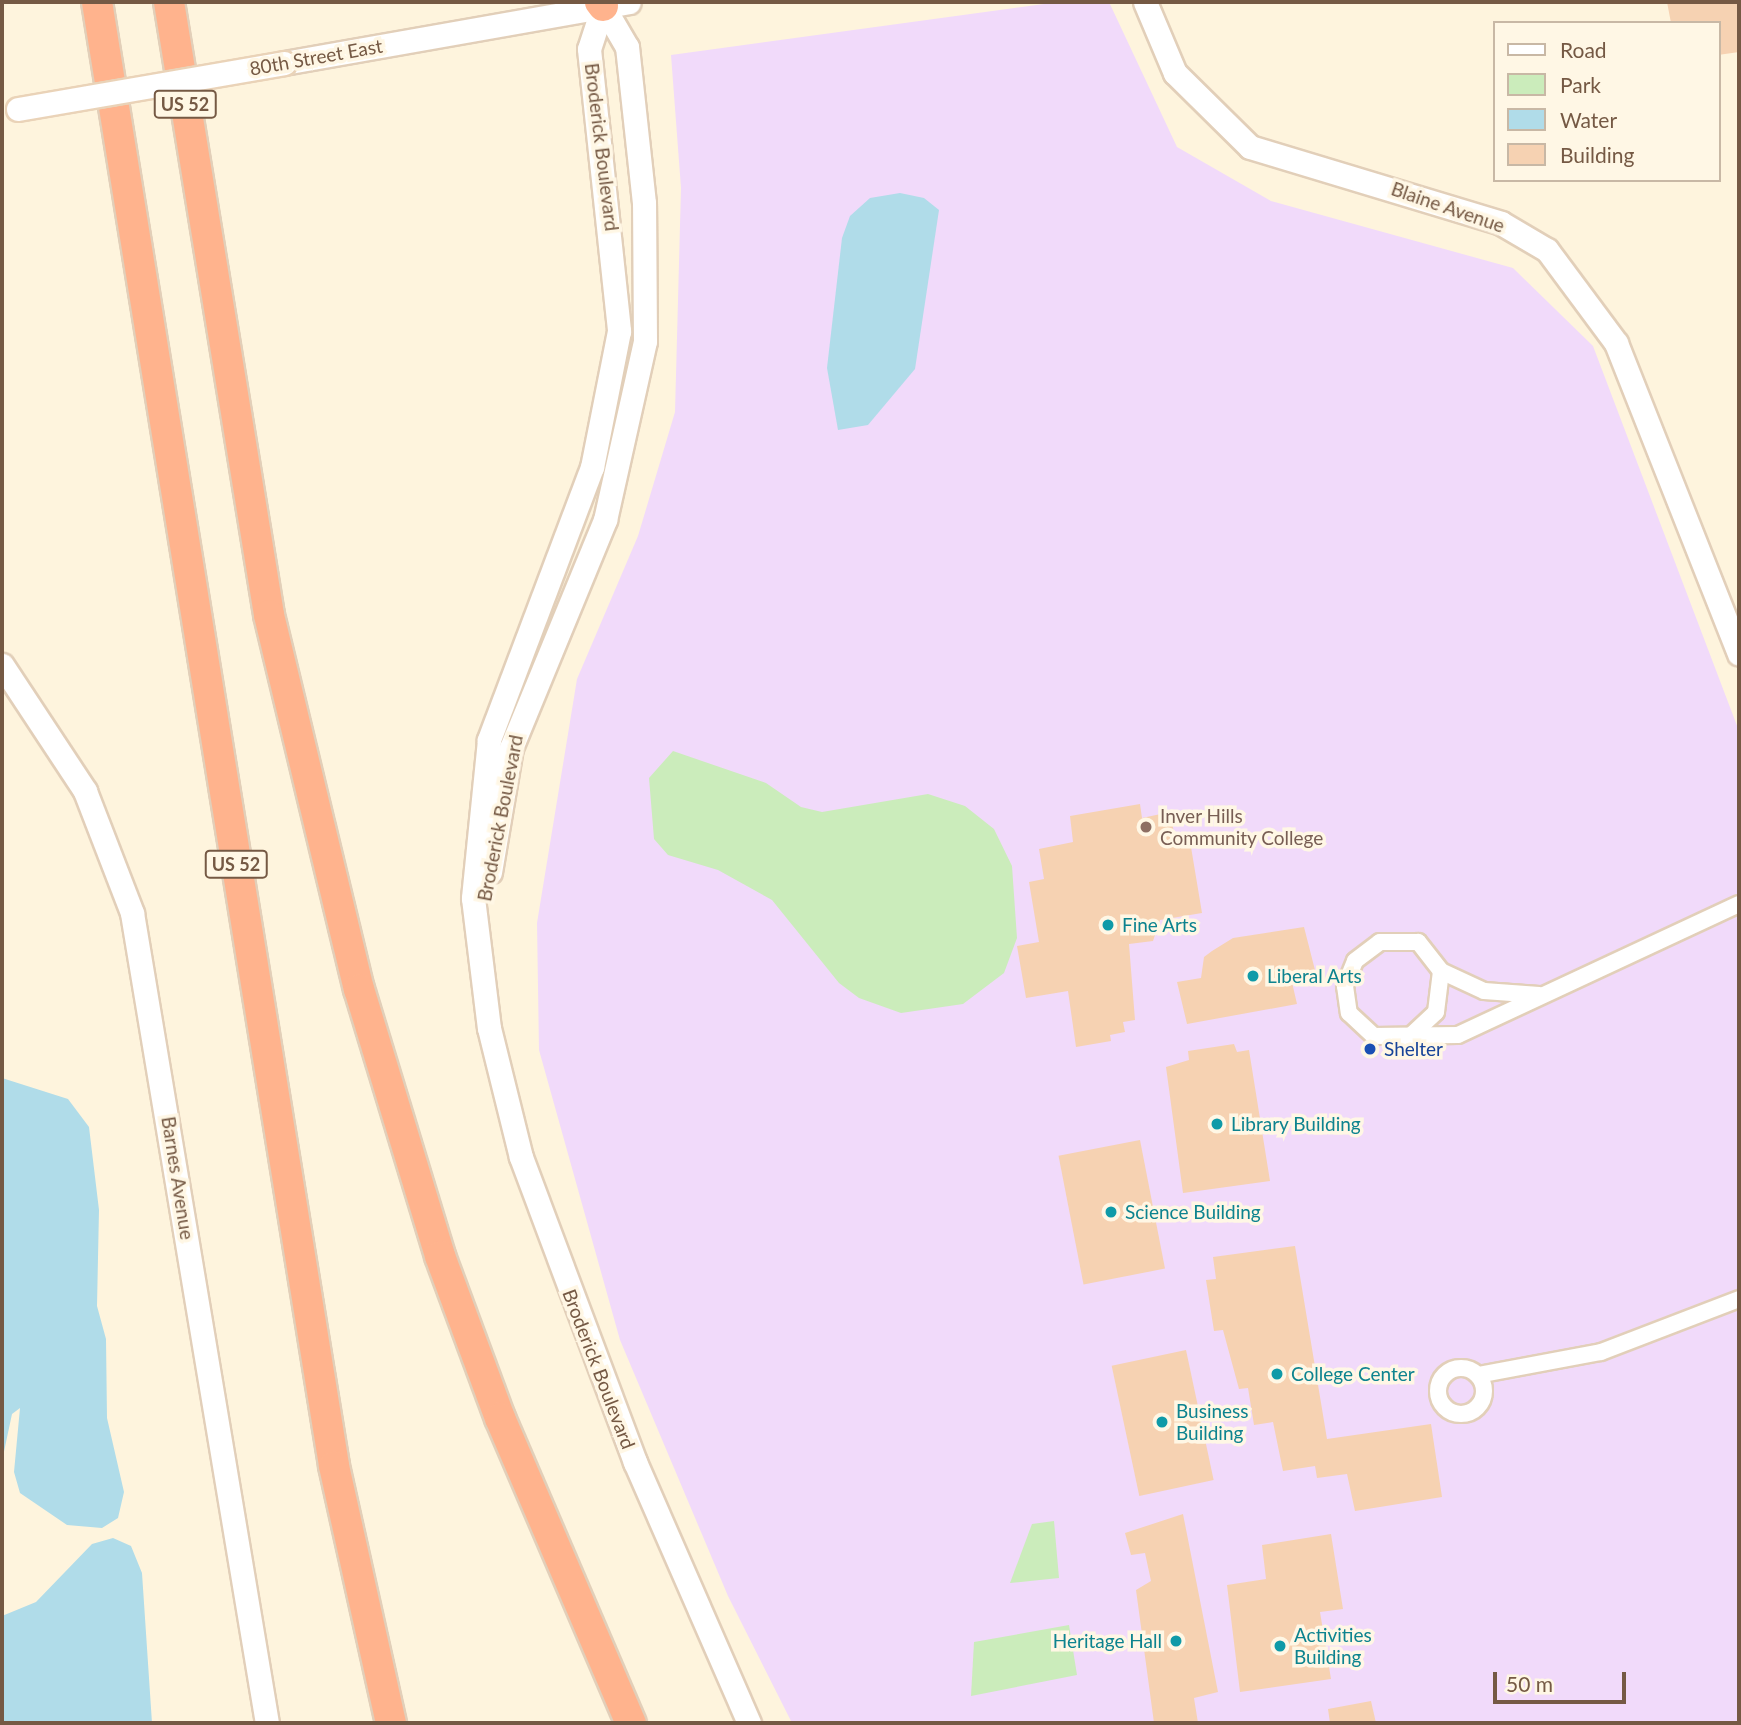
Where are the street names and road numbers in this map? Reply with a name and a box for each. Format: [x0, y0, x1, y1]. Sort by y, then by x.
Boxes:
street label: 80th Street East [248, 34, 384, 80]
street label: Broderick Boulevard [580, 62, 624, 232]
road number: US 52 [154, 90, 216, 119]
street label: Blaine Avenue [1388, 177, 1508, 237]
street label: Broderick Boulevard [473, 733, 527, 903]
road number: US 52 [204, 850, 268, 878]
street label: Barnes Avenue [157, 1114, 199, 1242]
street label: Broderick Boulevard [558, 1286, 640, 1452]

